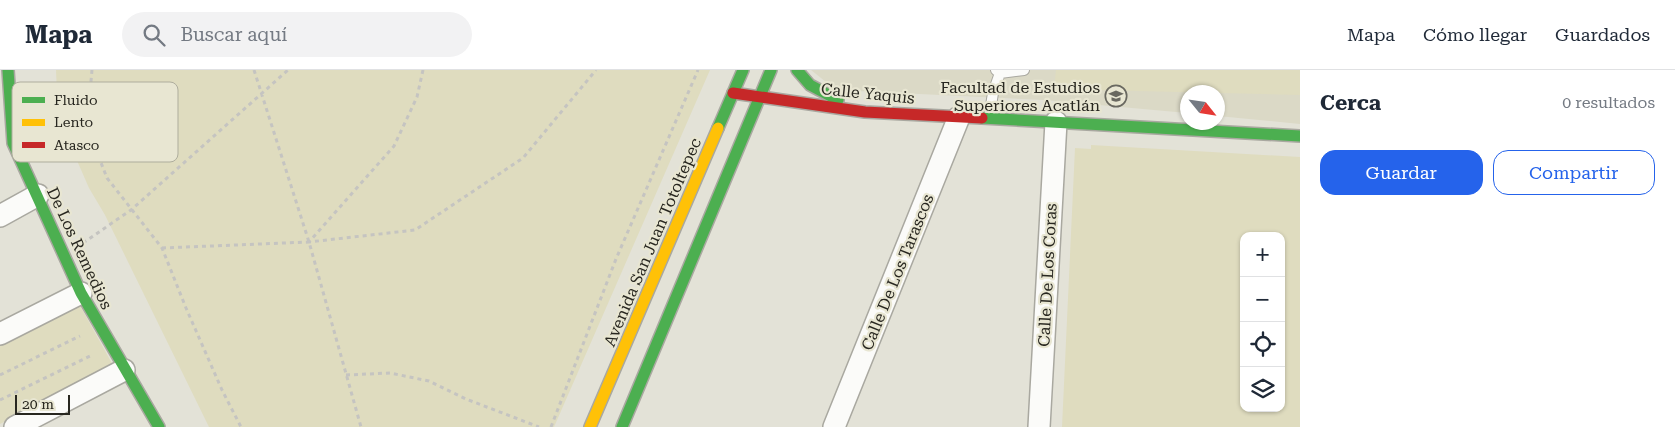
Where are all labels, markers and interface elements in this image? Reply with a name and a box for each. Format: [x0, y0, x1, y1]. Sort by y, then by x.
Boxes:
search box [122, 12, 472, 57]
text: Mapa [25, 21, 92, 49]
icon: search [140, 21, 168, 49]
text: Buscar aquí [180, 23, 287, 46]
text: Mapa [1347, 24, 1395, 45]
text: Cómo llegar [1423, 24, 1527, 45]
text: Guardados [1555, 24, 1650, 45]
place label: Facultad de Estudios Superiores Acatlán [940, 78, 1100, 115]
street label: Calle Yaquis [820, 79, 916, 108]
legend [12, 82, 178, 162]
school or university icon: Facultad de Estudios Superiores Acatlán [1104, 84, 1128, 108]
north arrow [1180, 85, 1225, 130]
text: Cerca [1320, 91, 1381, 115]
text: Fluido [54, 92, 98, 108]
text: 0 resultados [1562, 93, 1655, 112]
text: Lento [54, 114, 93, 130]
street label: Avenida San Juan Totoltepec [600, 135, 705, 349]
text: Atasco [54, 137, 99, 153]
button: Guardar [1320, 150, 1483, 195]
button: Compartir [1493, 150, 1655, 195]
street label: De Los Remedios [43, 184, 116, 313]
street label: Calle De Los Tarascos [857, 191, 938, 353]
street label: Calle De Los Coras [1034, 202, 1061, 347]
map controls [1240, 232, 1285, 412]
button: + [1240, 232, 1285, 277]
button: − [1240, 277, 1285, 322]
button: locate [1240, 322, 1285, 367]
button: layers [1240, 367, 1285, 412]
scale bar [15, 392, 70, 415]
text: 20 m [22, 396, 54, 412]

